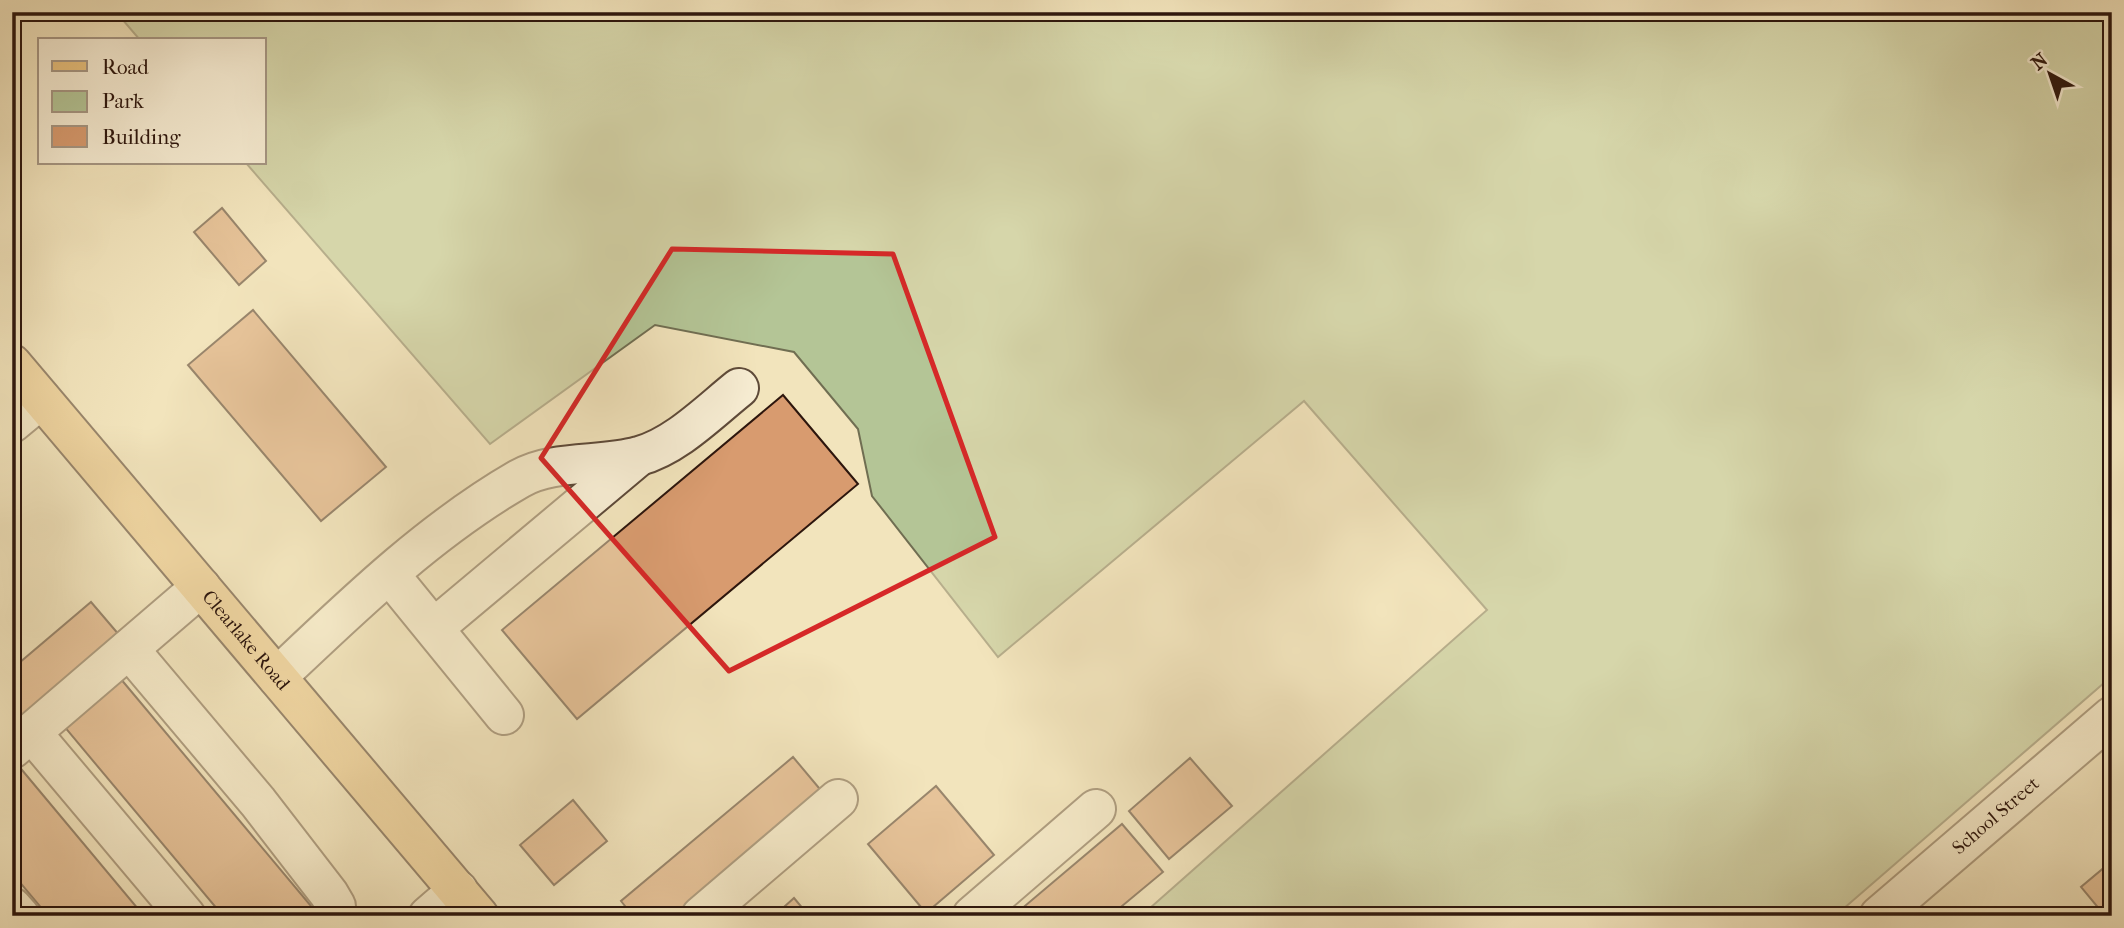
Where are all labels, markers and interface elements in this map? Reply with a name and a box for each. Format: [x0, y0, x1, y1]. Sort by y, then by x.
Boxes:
legend [38, 38, 266, 164]
north arrow [2016, 38, 2086, 108]
text: N [2027, 48, 2053, 75]
text: Road [102, 55, 149, 79]
text: Park [102, 89, 144, 113]
text: Building [102, 125, 181, 149]
street label: Clearlake Road [198, 586, 294, 695]
street label: School Street [1948, 772, 2044, 859]

